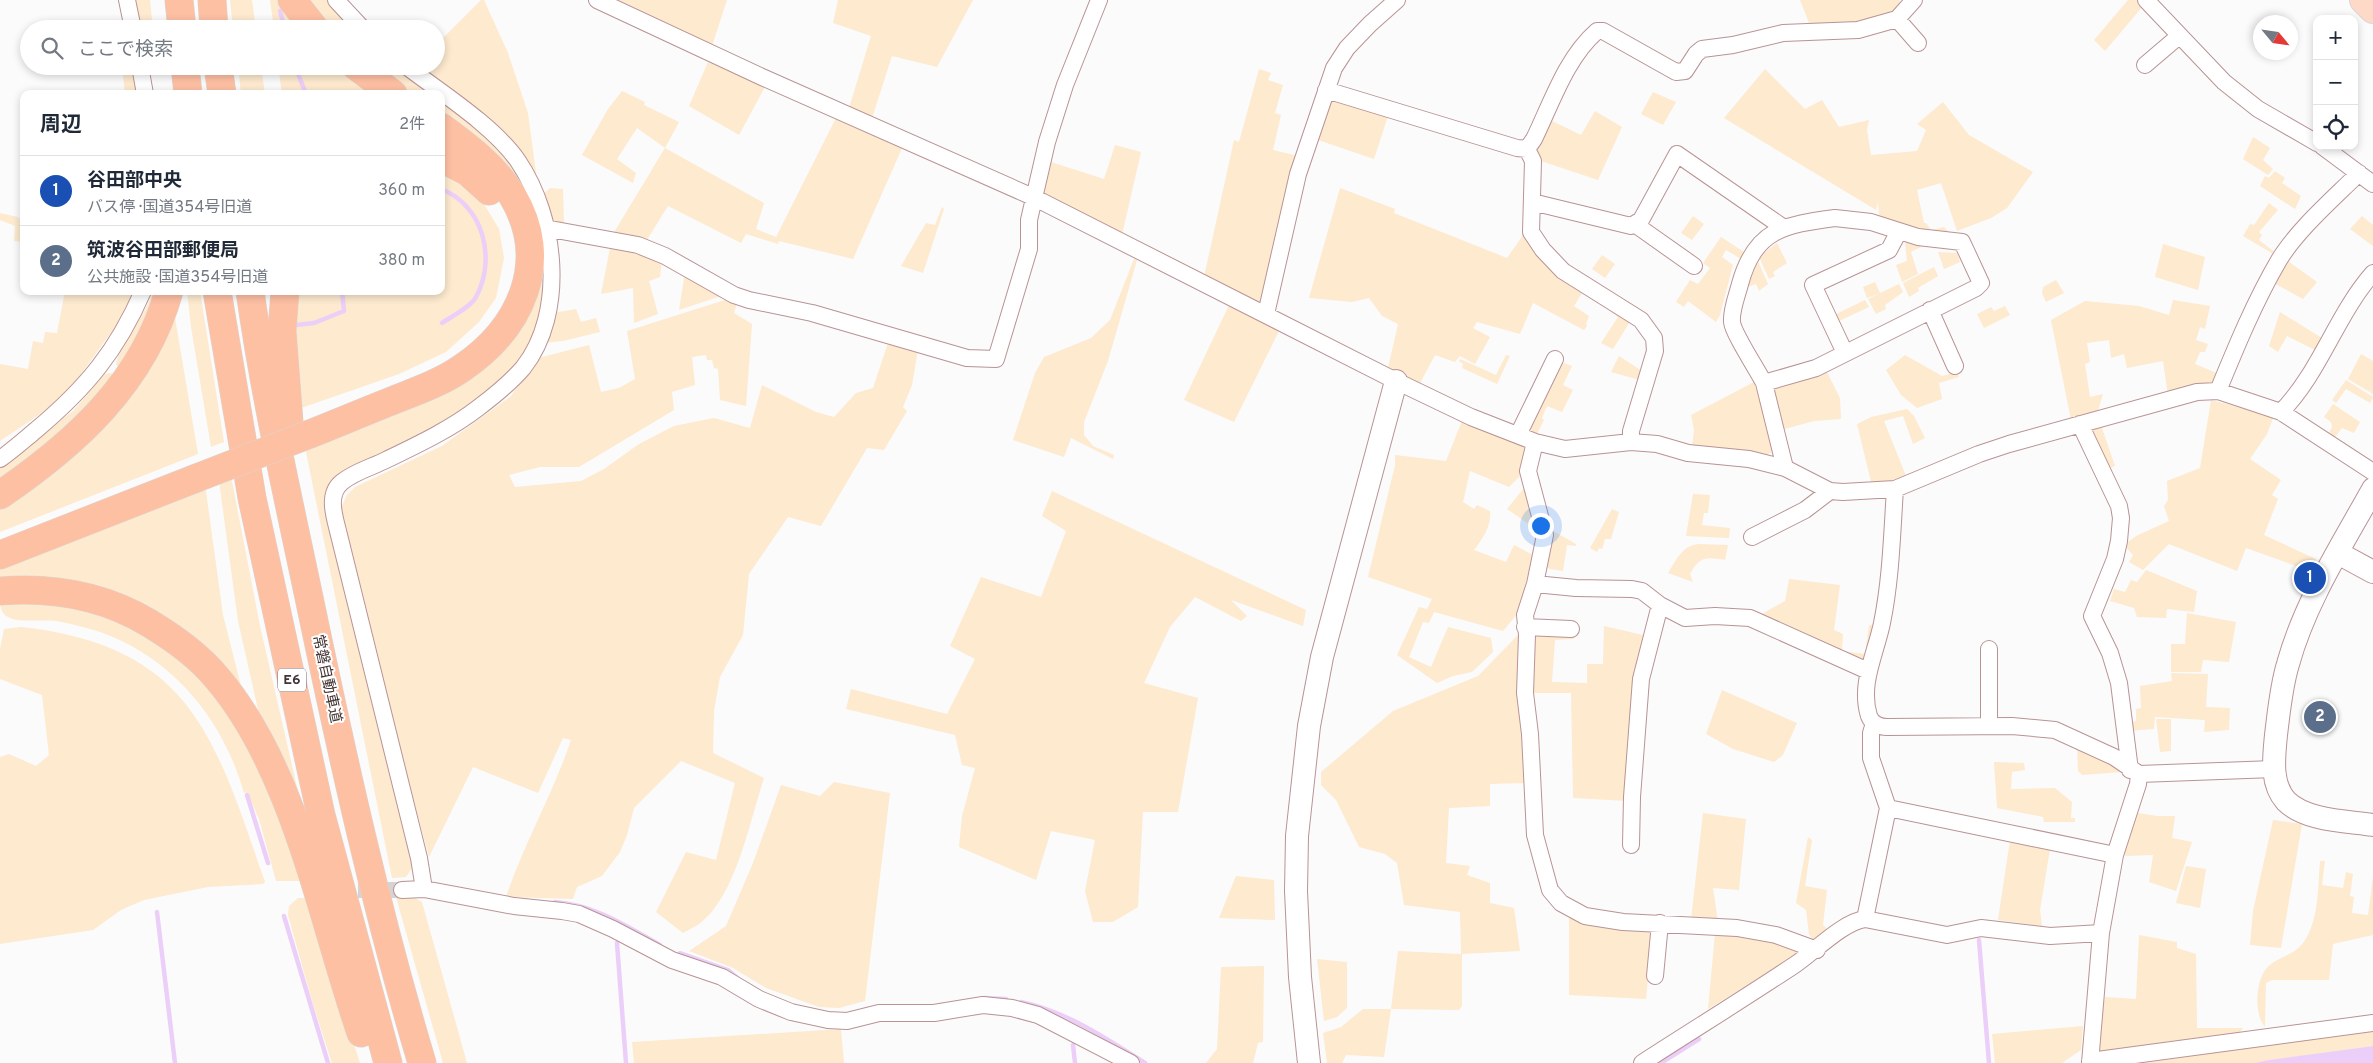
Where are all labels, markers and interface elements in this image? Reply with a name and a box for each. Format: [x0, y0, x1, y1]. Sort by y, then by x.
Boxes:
north arrow [2253, 15, 2298, 60]
map controls [2313, 15, 2358, 150]
button: + [2313, 15, 2358, 60]
search box [20, 20, 445, 75]
icon: search [38, 34, 66, 62]
text: ここで検索 [78, 38, 173, 62]
button: − [2313, 60, 2358, 105]
button: locate [2313, 105, 2358, 150]
text: 周辺 [40, 112, 82, 139]
text: 2件 [399, 115, 425, 135]
text: 谷田部中央 [87, 169, 182, 193]
text: 1 [53, 181, 59, 201]
text: 360 m [378, 181, 425, 201]
text: バス停 · 国道354号旧道 [87, 198, 252, 218]
text: 筑波谷田部郵便局 [87, 239, 239, 263]
text: 2 [51, 251, 61, 271]
text: 380 m [378, 251, 425, 271]
text: 公共施設 · 国道354号旧道 [87, 268, 268, 288]
your location [1528, 513, 1554, 539]
pin: 1 [2294, 559, 2326, 597]
street label: 常磐自動車道 [307, 633, 345, 725]
road number: E6 [278, 668, 306, 692]
pin: 2 [2304, 698, 2336, 736]

